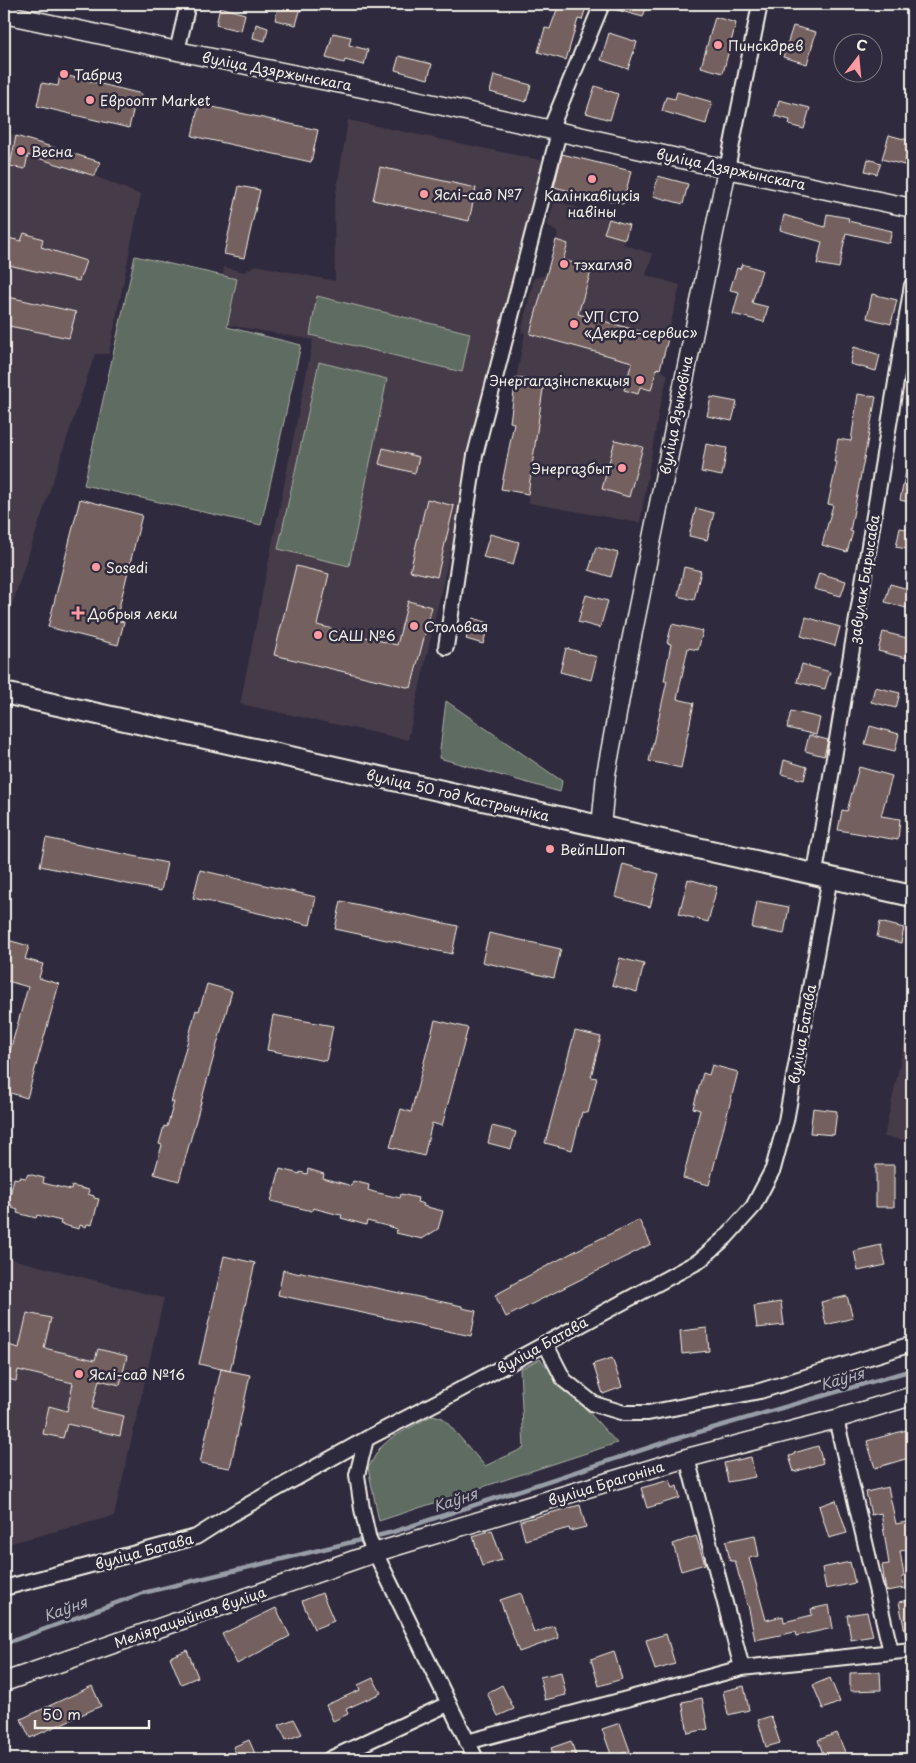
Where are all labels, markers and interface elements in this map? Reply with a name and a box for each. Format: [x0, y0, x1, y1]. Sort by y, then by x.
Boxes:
north arrow [834, 32, 884, 82]
text: С [854, 33, 870, 57]
place label: Пинскдрев [728, 35, 803, 56]
marker: Пинскдрев [712, 39, 724, 51]
street label: вуліца Дзяржынскага [200, 46, 354, 96]
place label: Табриз [74, 64, 123, 85]
marker: Табриз [58, 68, 70, 80]
place label: Евроопт Market [100, 90, 211, 111]
marker: Евроопт Market [84, 94, 96, 106]
place label: Весна [31, 141, 73, 162]
street label: вуліца Дзяржынскага [654, 143, 808, 195]
marker: Весна [15, 145, 27, 157]
marker: Калінкавіцкія навіны [586, 173, 598, 185]
place label: Яслі-сад №7 [434, 184, 522, 205]
place label: Калінкавіцкія навіны [544, 185, 640, 222]
marker: Яслі-сад №7 [418, 188, 430, 200]
place label: тэхагляд [574, 254, 632, 275]
marker: тэхагляд [558, 258, 570, 270]
place label: УП СТО «Декра-сервис» [584, 306, 697, 343]
marker: УП СТО «Декра-сервис» [568, 318, 580, 330]
street label: вуліца Языковіча [654, 353, 698, 476]
place label: Энергагазінспекцыя [489, 370, 630, 391]
marker: Энергагазінспекцыя [634, 374, 646, 386]
place label: Энергазбыт [531, 458, 612, 479]
marker: Энергазбыт [616, 462, 628, 474]
street label: завулак Барысава [843, 513, 885, 646]
place label: Sosedi [106, 557, 148, 578]
marker: Sosedi [90, 561, 102, 573]
place label: Добрыя леки [87, 603, 178, 624]
marker: Добрыя леки [72, 607, 84, 619]
place label: Столовая [424, 616, 488, 637]
marker: Столовая [408, 620, 420, 632]
place label: САШ №6 [328, 625, 396, 646]
marker: САШ №6 [312, 629, 324, 641]
street label: вуліца 50 год Кастрычніка [364, 764, 552, 826]
place label: ВейпШоп [560, 839, 626, 860]
marker: ВейпШоп [544, 843, 556, 855]
street label: вуліца Батава [783, 982, 821, 1086]
street label: вуліца Батава [493, 1311, 591, 1379]
water label: Каўня [817, 1361, 868, 1395]
place label: Яслі-сад №16 [89, 1364, 185, 1385]
marker: Яслі-сад №16 [73, 1368, 85, 1380]
street label: вуліца Брагоніна [545, 1455, 667, 1511]
water label: Каўня [430, 1481, 481, 1517]
street label: вуліца Батава [93, 1528, 196, 1574]
street label: Меліярацыйная вуліца [111, 1581, 269, 1653]
water label: Каўня [40, 1589, 91, 1626]
scale bar [35, 1698, 149, 1730]
text: 50 m [42, 1702, 81, 1725]

